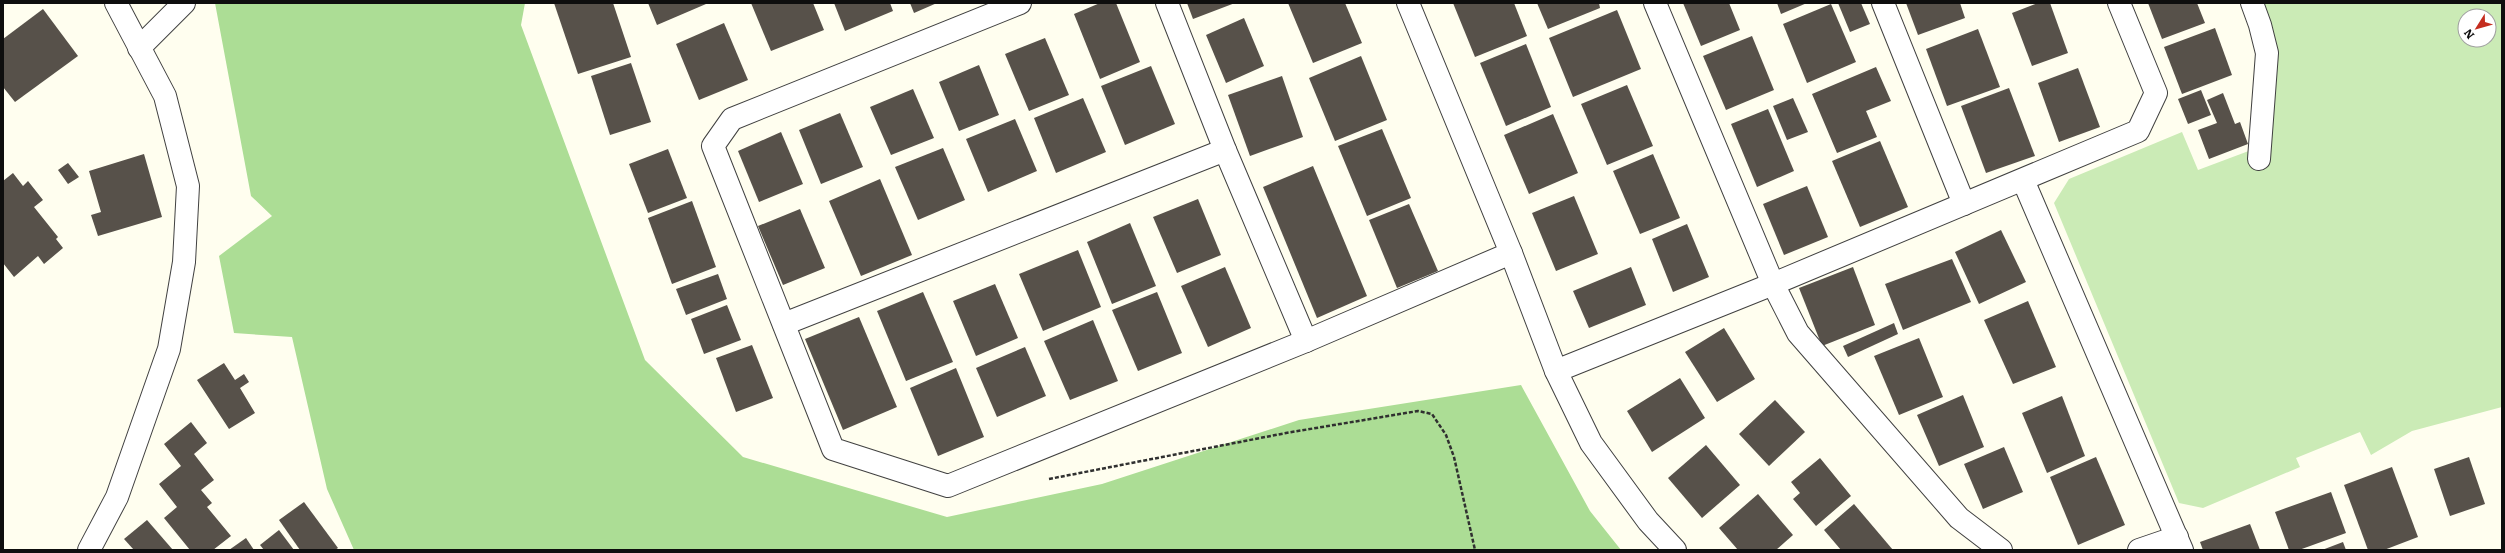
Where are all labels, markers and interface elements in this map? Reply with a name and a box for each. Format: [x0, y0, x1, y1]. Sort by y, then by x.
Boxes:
north arrow [2457, 8, 2497, 48]
text: N [2459, 26, 2477, 43]

